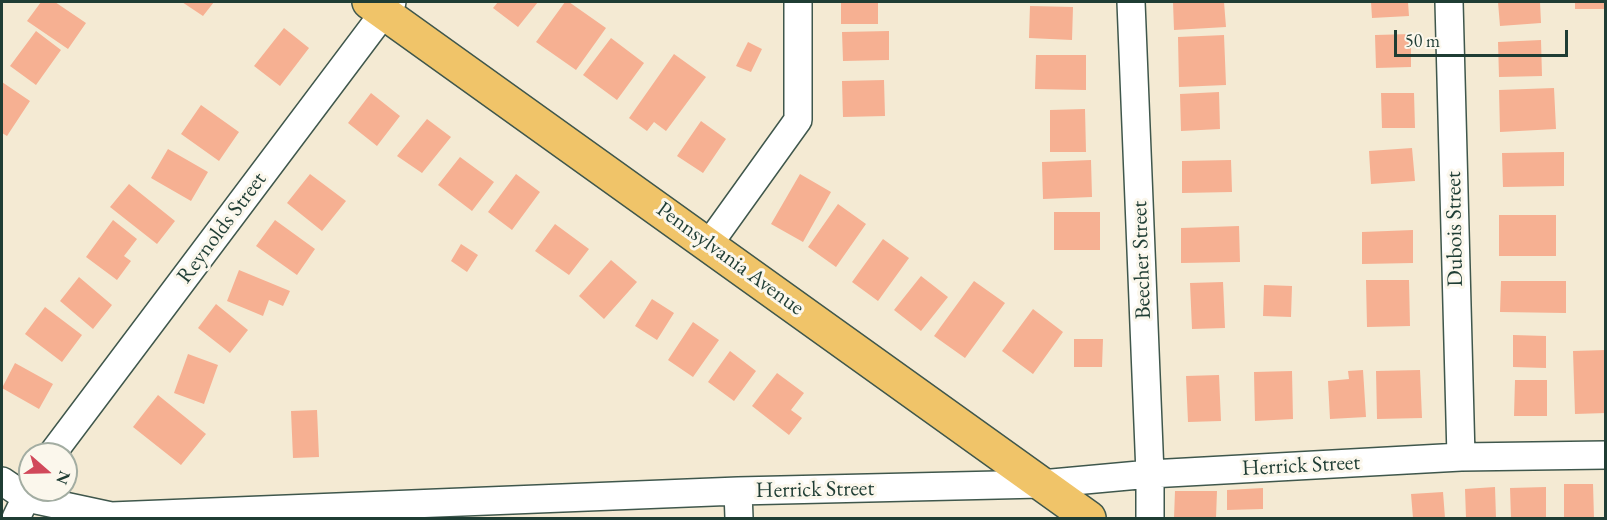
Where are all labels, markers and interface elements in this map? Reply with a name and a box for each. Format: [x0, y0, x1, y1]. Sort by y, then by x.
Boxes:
scale bar [1397, 18, 1571, 56]
text: 50 m [1405, 29, 1440, 52]
street label: Reynolds Street [172, 167, 272, 289]
street label: Dubois Street [1441, 171, 1469, 287]
street label: Pennsylvania Avenue [651, 197, 809, 321]
street label: Beecher Street [1127, 200, 1157, 320]
north arrow [18, 442, 78, 502]
street label: Herrick Street [1241, 450, 1361, 482]
text: N [51, 468, 76, 487]
street label: Herrick Street [756, 476, 874, 504]

